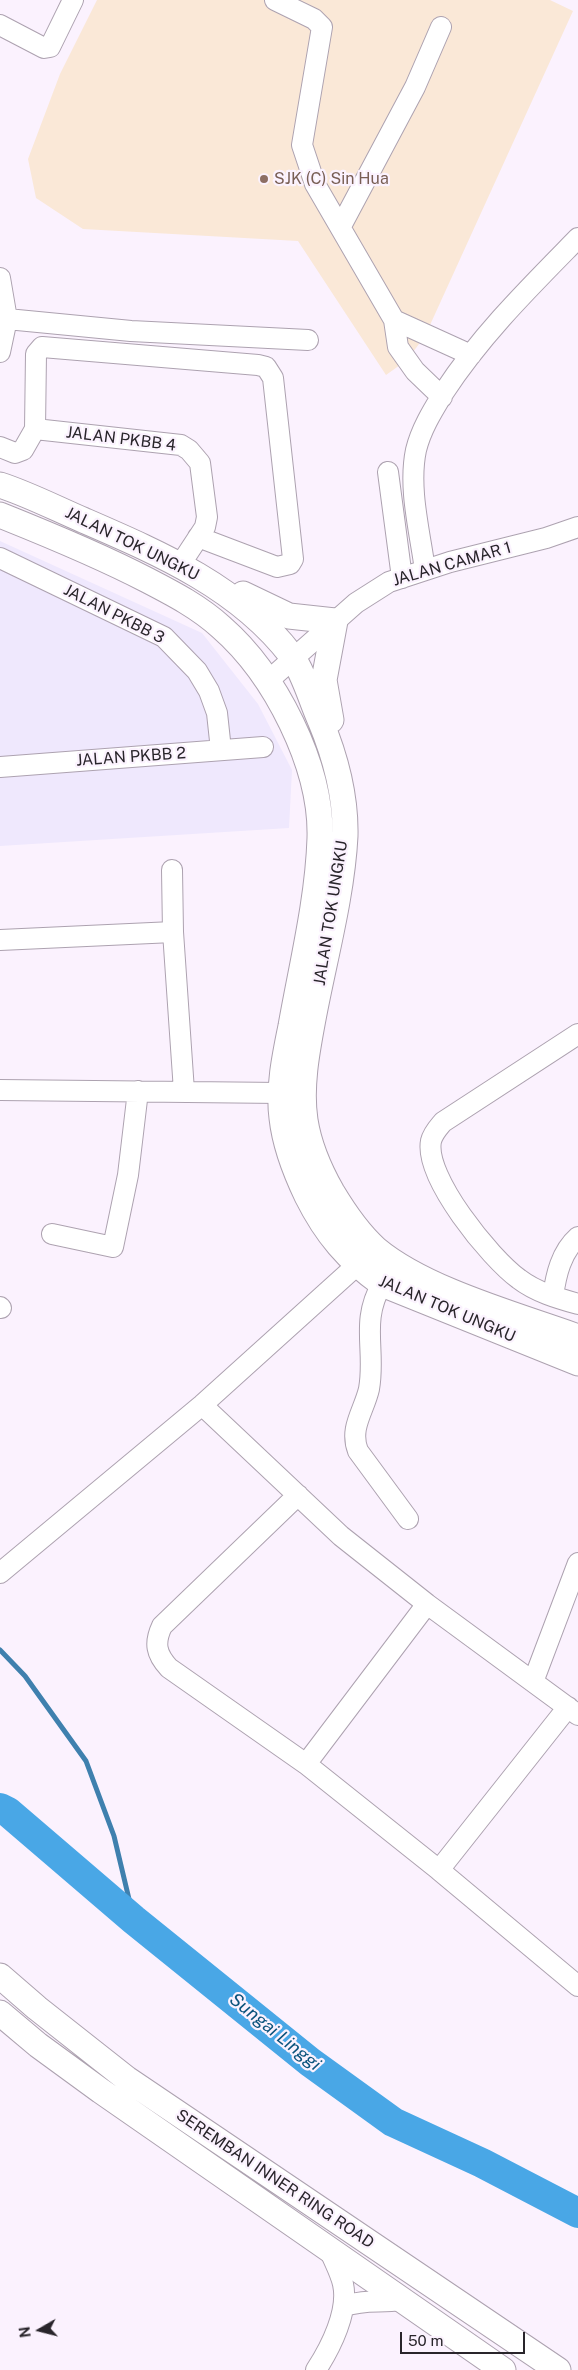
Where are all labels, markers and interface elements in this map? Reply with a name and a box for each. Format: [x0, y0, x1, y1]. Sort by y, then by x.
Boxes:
place label: SJK (C) Sin Hua [274, 169, 389, 189]
marker: SJK (C) Sin Hua [258, 173, 270, 185]
street label: JALAN PKBB 4 [65, 423, 177, 455]
street label: JALAN TOK UNGKU [62, 503, 202, 585]
street label: JALAN CAMAR 1 [390, 538, 514, 590]
street label: JALAN PKBB 3 [60, 580, 168, 648]
street label: JALAN PKBB 2 [76, 744, 186, 770]
street label: JALAN TOK UNGKU [310, 839, 352, 987]
street label: JALAN TOK UNGKU [376, 1272, 518, 1346]
water label: Sungai Linggi [225, 1989, 325, 2075]
street label: SEREMBAN INNER RING ROAD [172, 2105, 378, 2253]
north arrow [15, 2305, 65, 2355]
scale bar [403, 2322, 528, 2354]
text: N [16, 2326, 34, 2339]
text: 50 m [408, 2332, 443, 2349]

